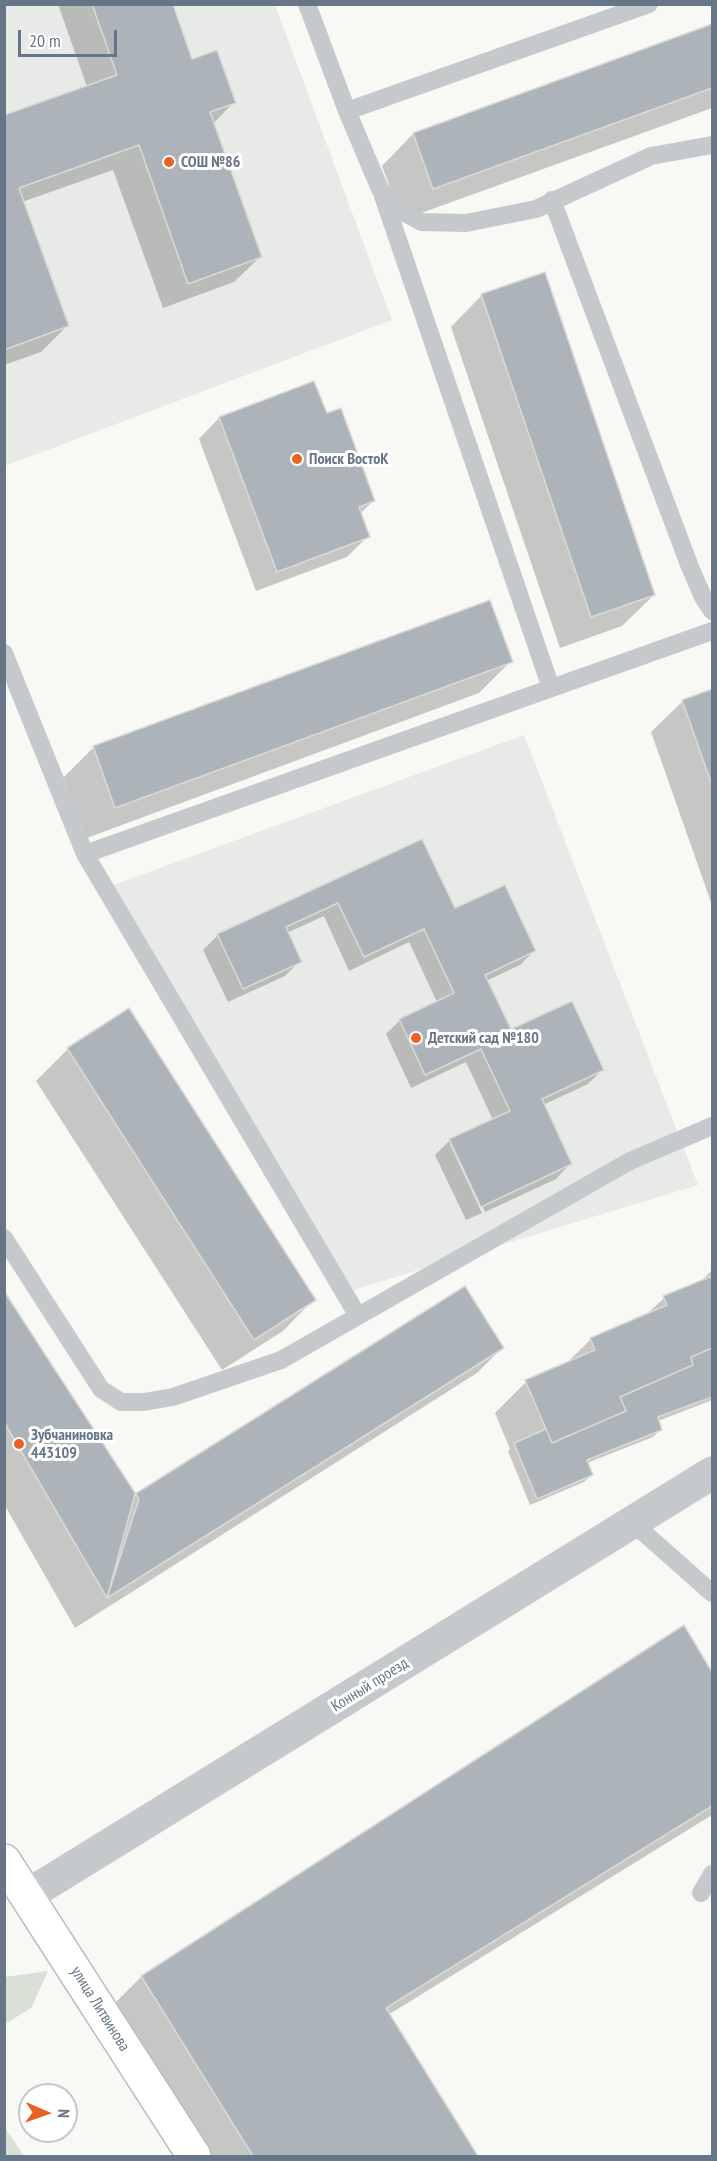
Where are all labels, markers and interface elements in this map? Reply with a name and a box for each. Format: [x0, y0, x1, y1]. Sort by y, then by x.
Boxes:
scale bar [21, 18, 120, 56]
text: 20 m [29, 29, 61, 52]
place label: СОШ №86 [181, 152, 240, 172]
marker: СОШ №86 [162, 155, 176, 169]
place label: Поиск ВостоК [309, 449, 389, 469]
marker: Поиск ВостоК [290, 452, 304, 466]
place label: Детский сад №180 [428, 1028, 539, 1048]
marker: Детский сад №180 [409, 1031, 423, 1045]
place label: Зубчаниновка 443109 [31, 1425, 113, 1463]
marker: Зубчаниновка 443109 [12, 1437, 26, 1451]
street label: Конный проезд [328, 1654, 412, 1716]
street label: улица Литвинова [66, 1963, 134, 2055]
north arrow [18, 2083, 78, 2143]
text: N [54, 2109, 74, 2118]

